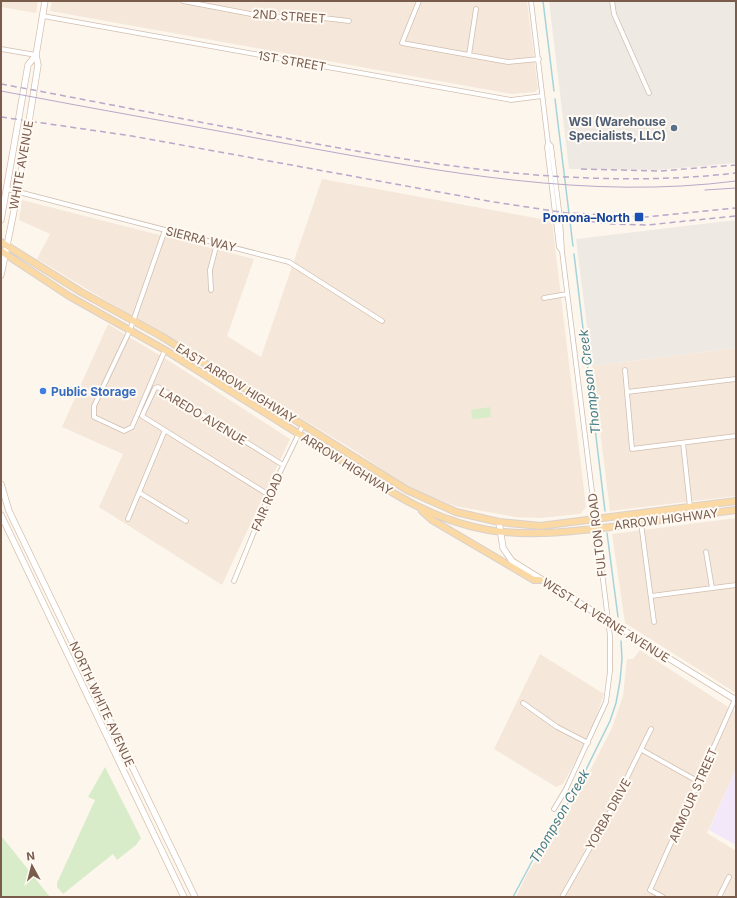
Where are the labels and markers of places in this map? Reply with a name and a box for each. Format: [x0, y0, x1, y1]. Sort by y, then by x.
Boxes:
place label: WSI (Warehouse Specialists, LLC) [568, 114, 666, 143]
marker: WSI (Warehouse Specialists, LLC) [669, 123, 679, 133]
place label: Pomona–North [543, 210, 630, 225]
marker: Pomona–North [633, 211, 645, 223]
place label: Public Storage [51, 384, 136, 399]
marker: Public Storage [38, 386, 48, 396]

